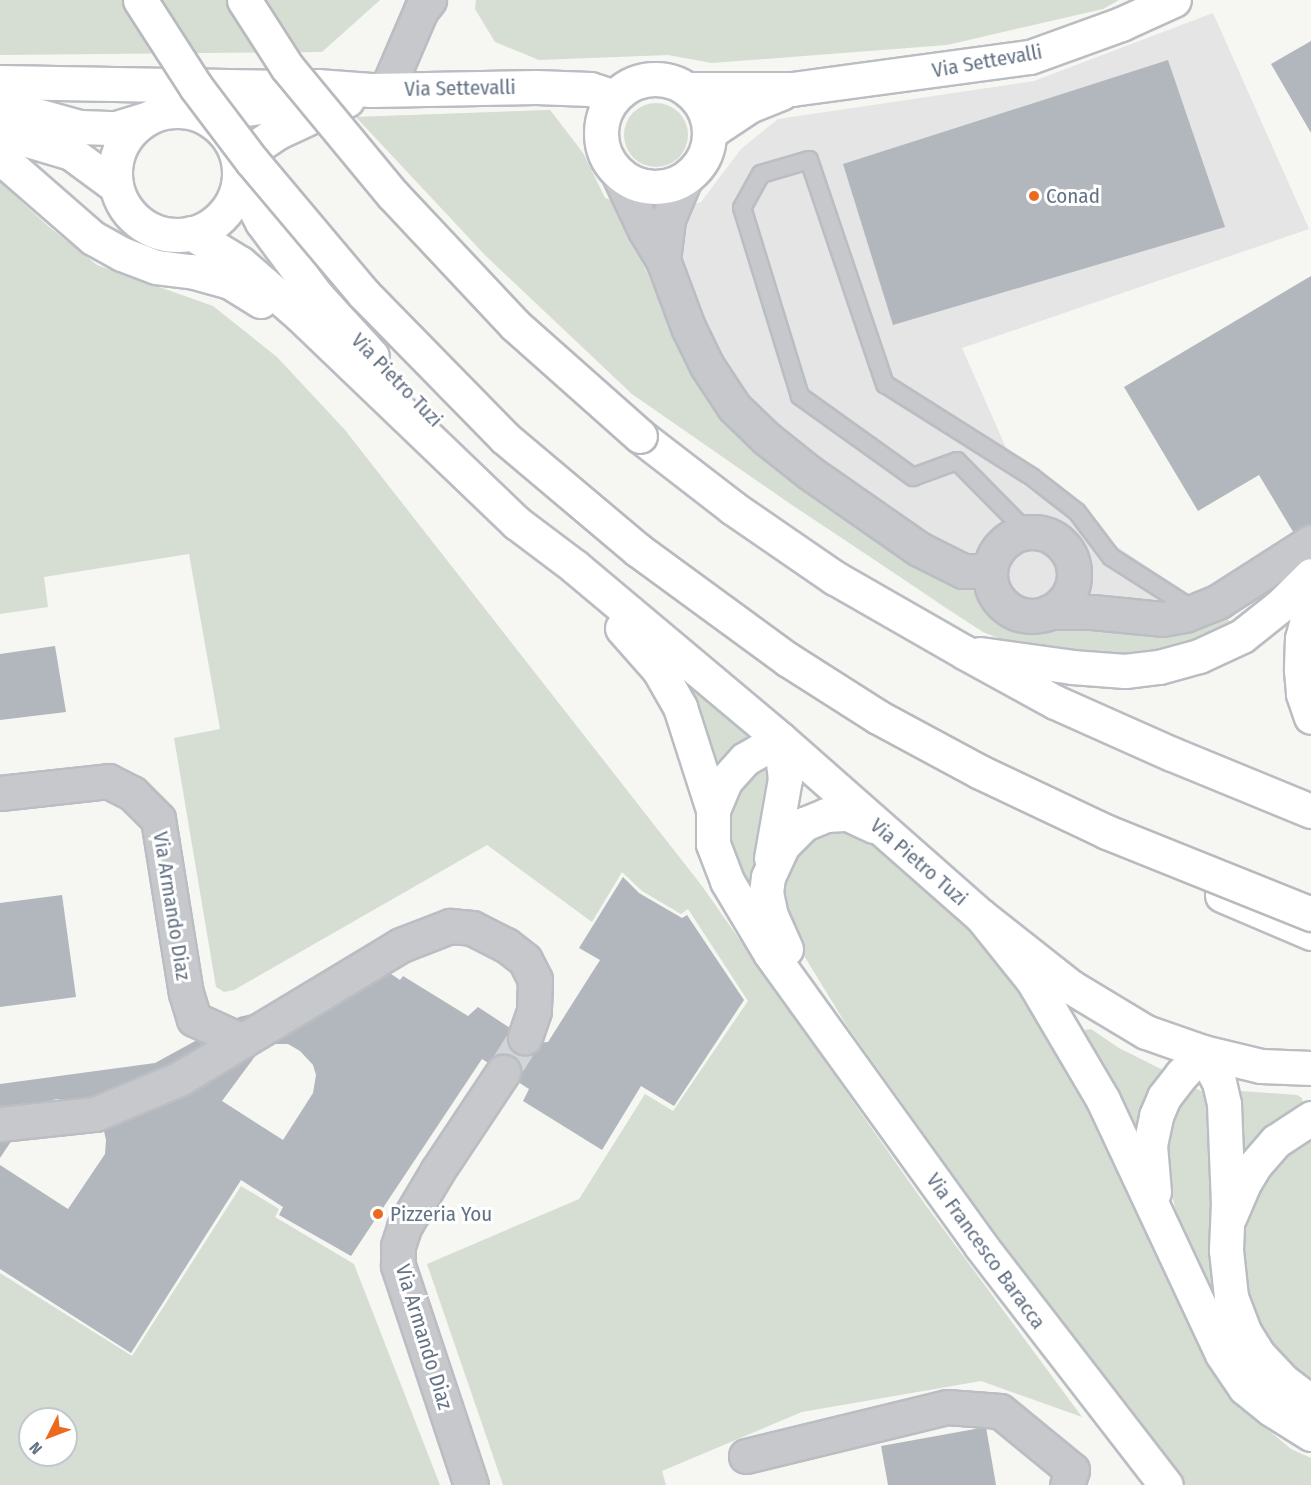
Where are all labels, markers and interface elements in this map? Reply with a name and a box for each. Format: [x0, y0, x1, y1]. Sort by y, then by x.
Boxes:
street label: Via Settevalli [930, 39, 1044, 83]
street label: Via Settevalli [404, 74, 516, 102]
place label: Conad [1046, 183, 1100, 209]
marker: Conad [1027, 189, 1041, 203]
street label: Via Pietro Tuzi [346, 328, 448, 432]
street label: Via Pietro Tuzi [865, 813, 973, 911]
street label: Via Armando Diaz [148, 830, 196, 982]
street label: Via Francesco Baracca [921, 1168, 1051, 1334]
place label: Pizzeria You [390, 1201, 492, 1227]
marker: Pizzeria You [371, 1207, 385, 1221]
street label: Via Armando Diaz [390, 1261, 458, 1413]
north arrow [18, 1407, 78, 1467]
text: N [25, 1438, 46, 1458]

